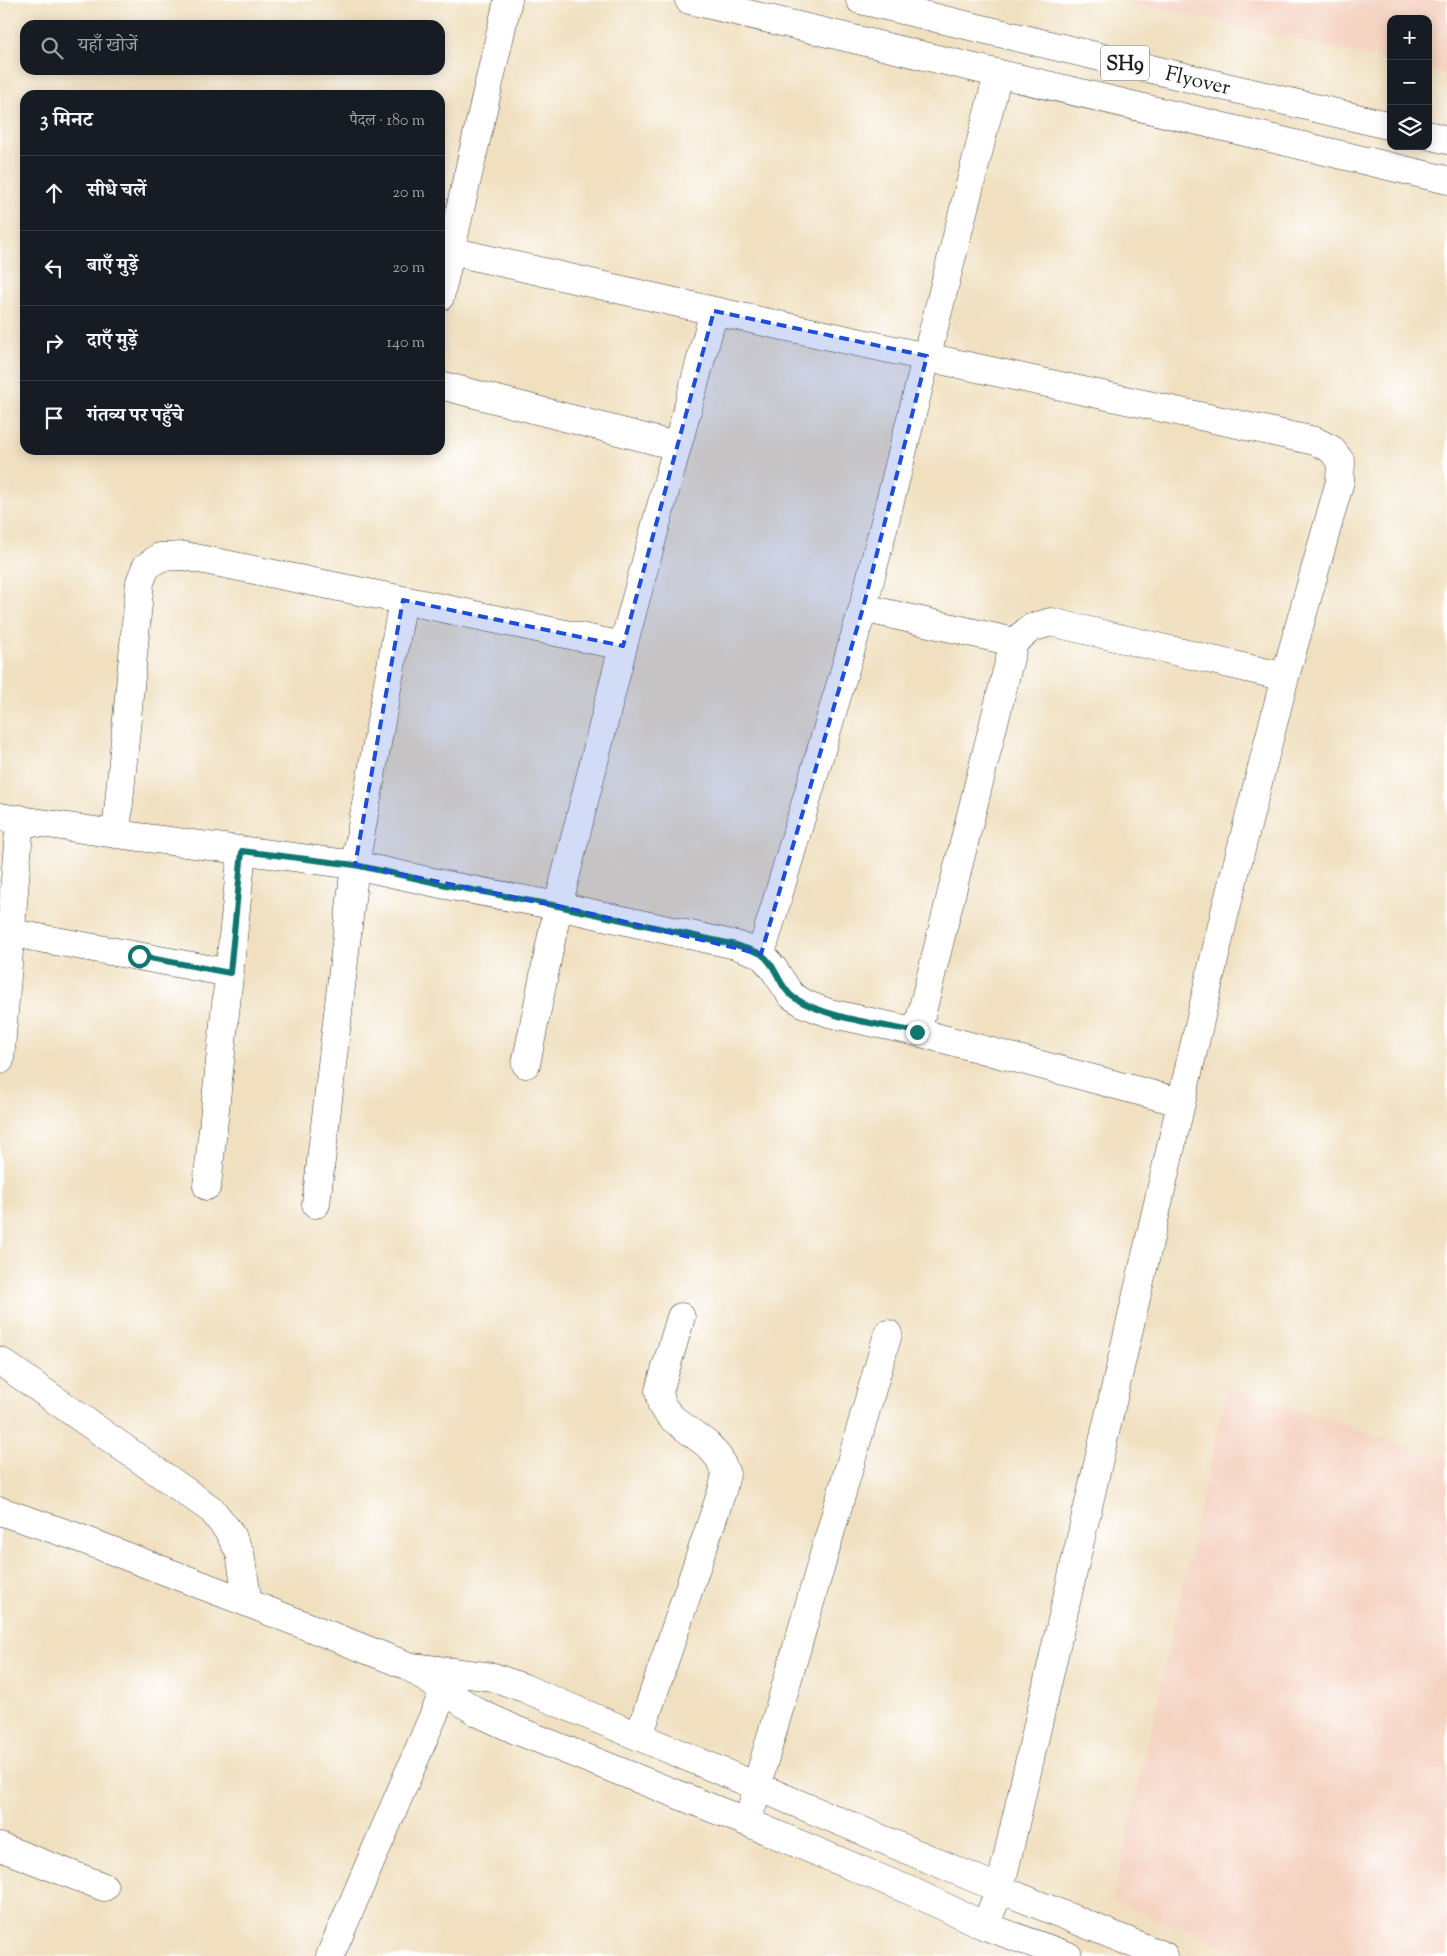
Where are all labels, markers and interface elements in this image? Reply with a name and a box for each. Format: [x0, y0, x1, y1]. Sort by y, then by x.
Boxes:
map controls [1387, 15, 1432, 150]
button: + [1387, 15, 1432, 60]
search box [20, 20, 445, 75]
text: यहाँ खोजें [78, 33, 138, 60]
icon: search [38, 34, 66, 62]
road number: SH9 [1101, 46, 1149, 80]
street label: Flyover [1162, 60, 1233, 104]
button: − [1387, 60, 1432, 105]
button: layers [1387, 105, 1432, 150]
text: 3 मिनट [40, 106, 93, 136]
text: पैदल · 180 m [349, 110, 425, 133]
text: सीधे चलें [87, 178, 146, 205]
icon: ahead [40, 179, 68, 207]
text: 20 m [392, 182, 425, 205]
text: बाएँ मुड़ें [87, 253, 138, 280]
icon: left [40, 254, 68, 282]
text: 20 m [392, 257, 425, 280]
text: दाएँ मुड़ें [87, 328, 138, 355]
icon: right [40, 329, 68, 357]
text: 140 m [387, 332, 425, 355]
text: गंतव्य पर पहुँचे [87, 403, 183, 430]
icon: arrive [40, 404, 68, 432]
route start [128, 945, 151, 968]
route end [906, 1021, 929, 1044]

